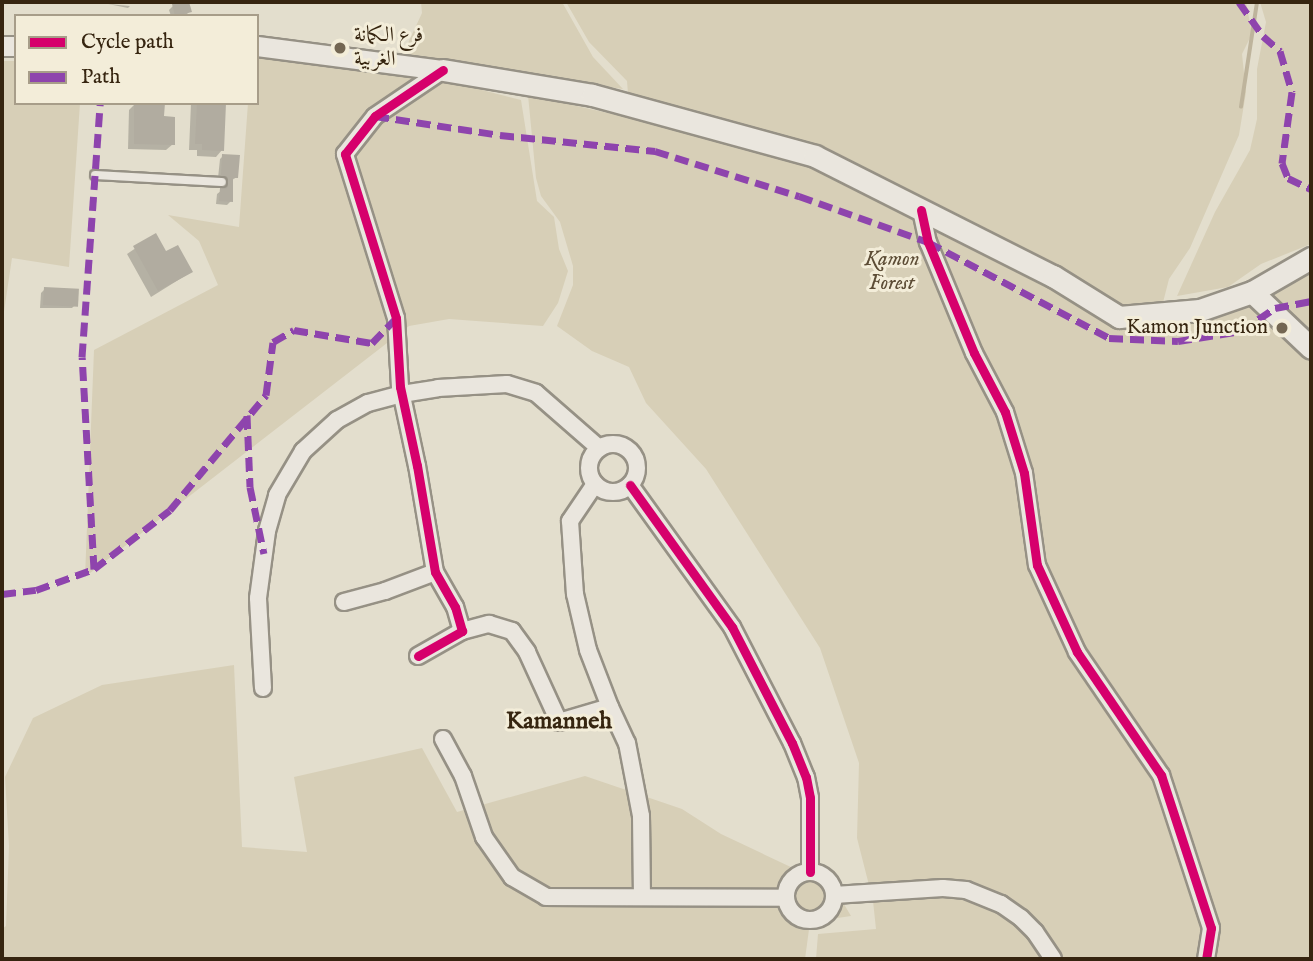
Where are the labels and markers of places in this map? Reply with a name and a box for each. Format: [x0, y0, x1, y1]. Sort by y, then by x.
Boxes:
place label: فرع الكمانة الغربية [354, 23, 423, 73]
marker: فرع الكمانة الغربية [332, 40, 348, 56]
place label: Kamon Junction [1126, 315, 1268, 341]
marker: Kamon Junction [1274, 320, 1290, 336]

